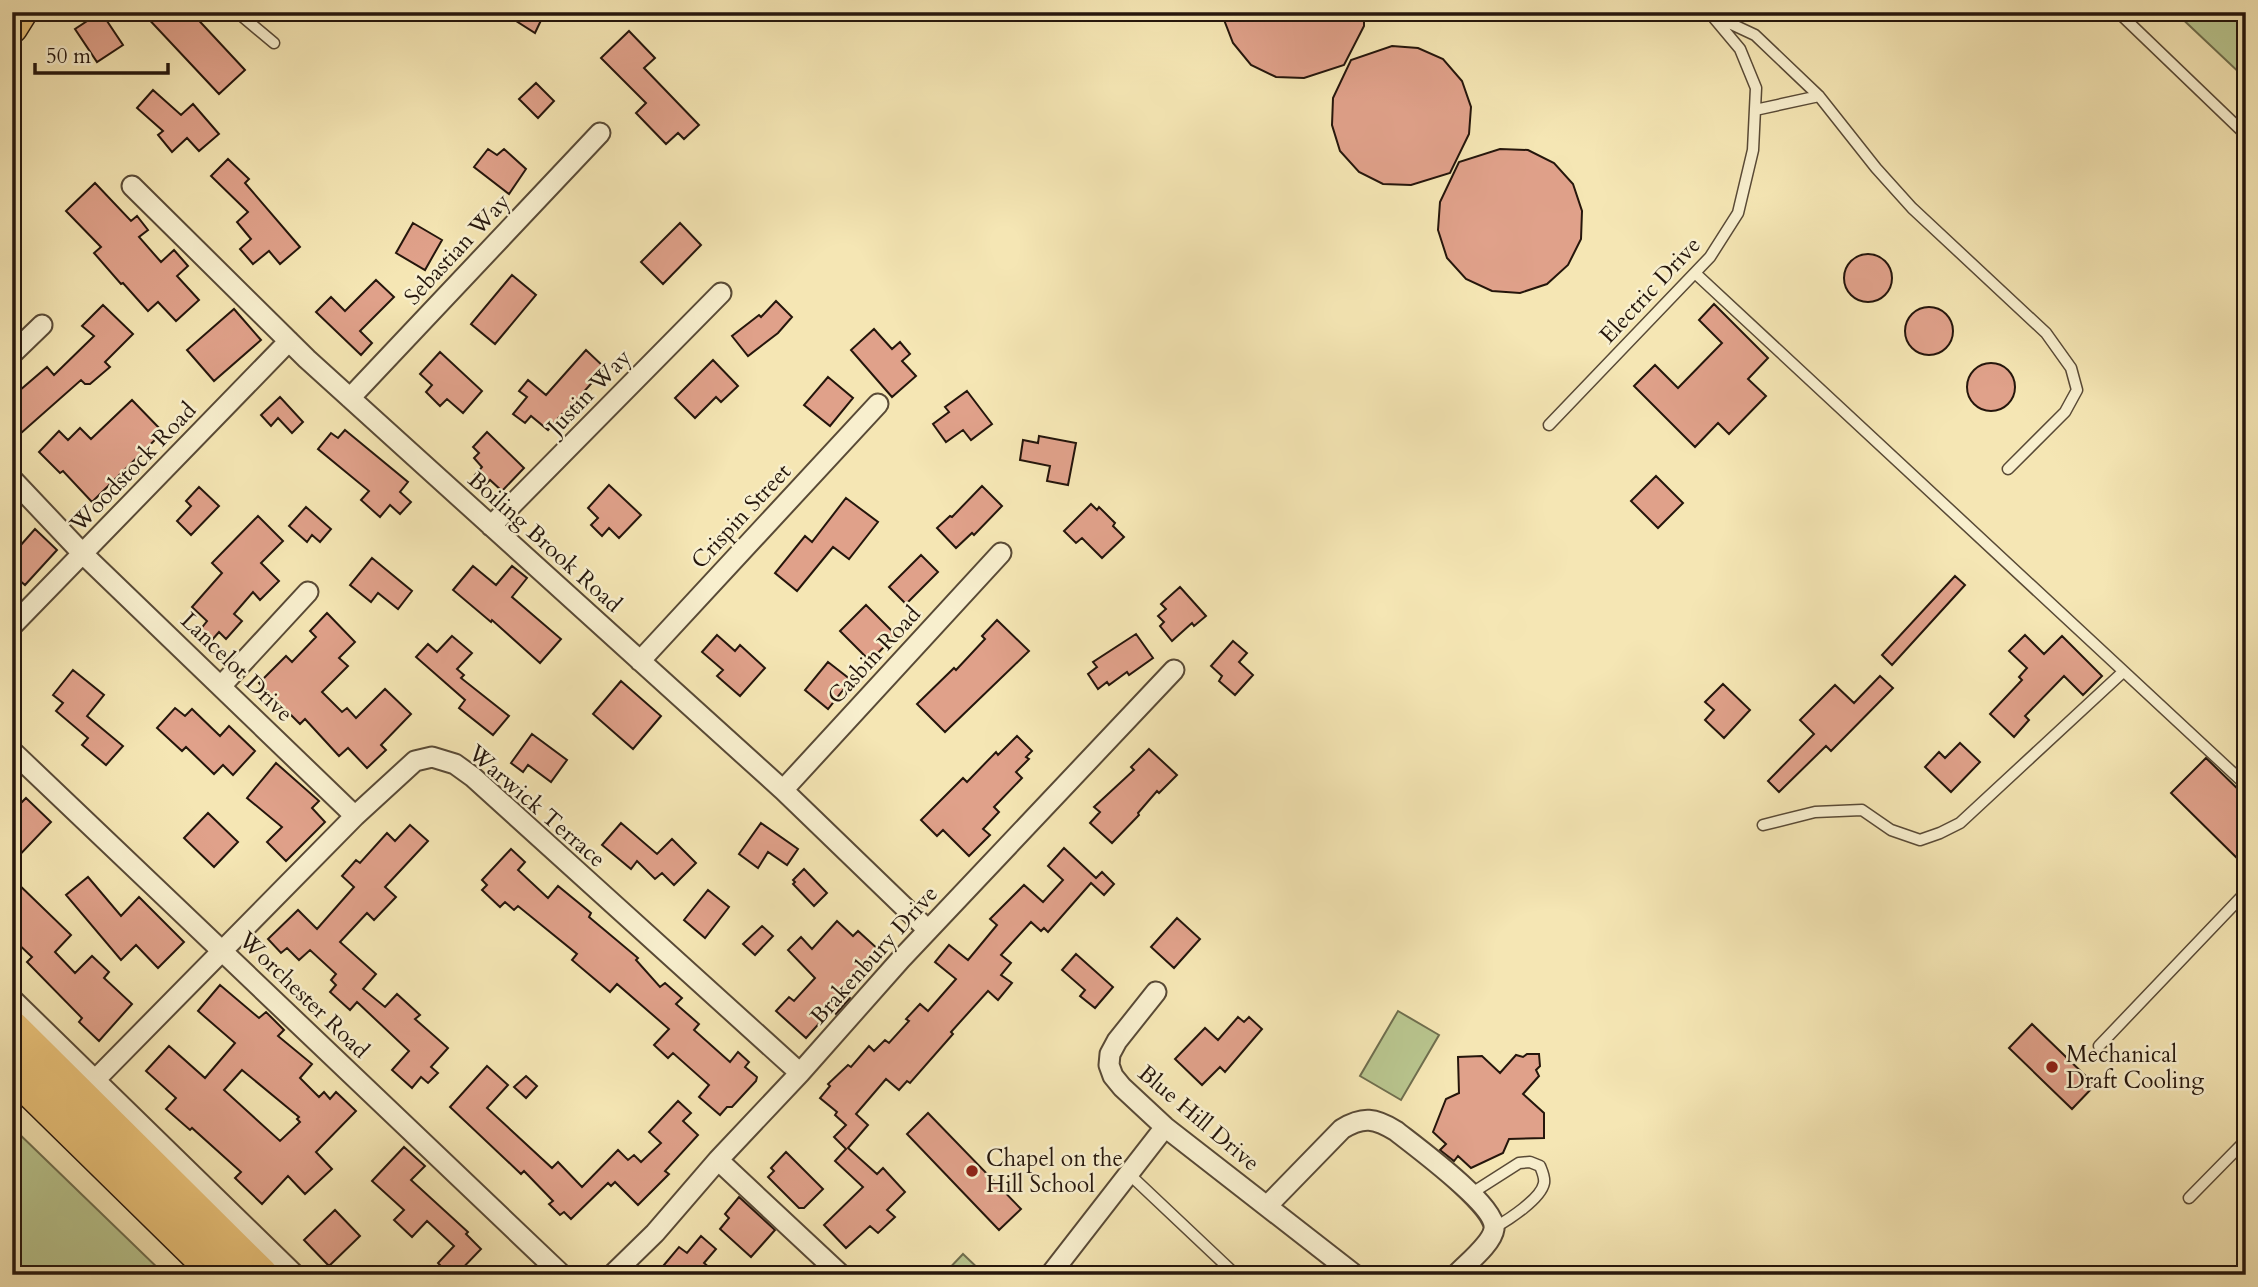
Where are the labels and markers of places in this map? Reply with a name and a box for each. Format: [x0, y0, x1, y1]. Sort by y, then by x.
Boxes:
place label: Mechanical Draft Cooling [2066, 1039, 2204, 1096]
marker: Mechanical Draft Cooling [2044, 1059, 2060, 1075]
place label: Chapel on the Hill School [986, 1143, 1123, 1200]
marker: Chapel on the Hill School [964, 1163, 980, 1179]

